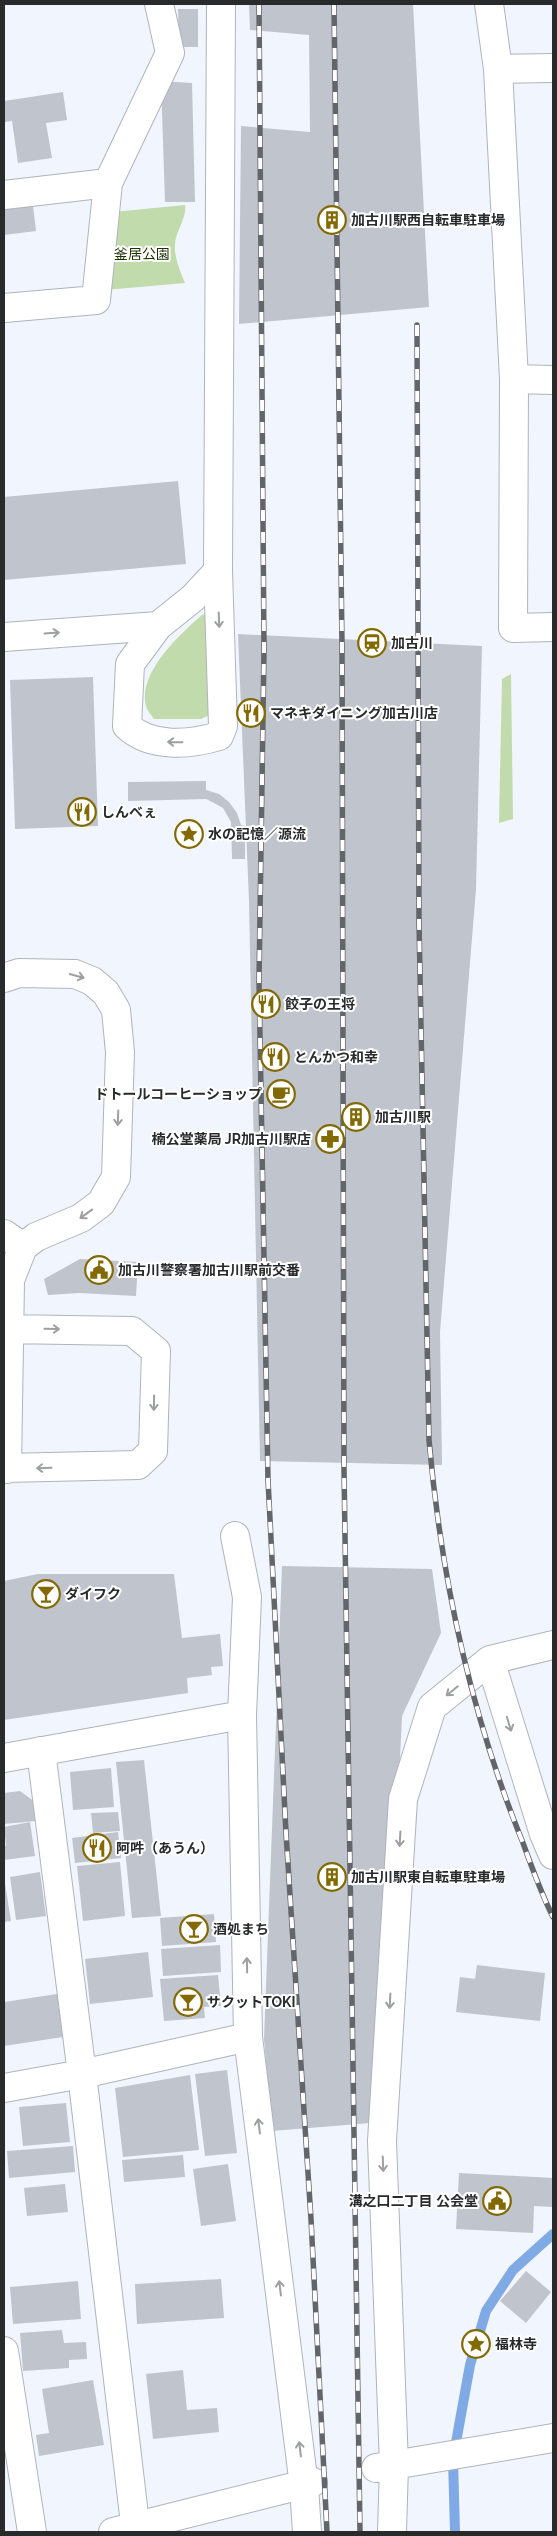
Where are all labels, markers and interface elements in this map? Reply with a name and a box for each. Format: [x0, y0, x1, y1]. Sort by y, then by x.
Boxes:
building icon: 加古川駅西自転車駐車場 [317, 205, 347, 235]
place label: 加古川駅西自転車駐車場 [351, 212, 505, 228]
park label: 釜居公園 [114, 246, 170, 262]
one-way arrow [215, 611, 224, 627]
station icon: 加古川 [357, 628, 387, 658]
one-way arrow [44, 629, 60, 638]
place label: 加古川 [391, 635, 433, 651]
restaurant icon: マネキダイニング加古川店 [236, 698, 266, 728]
place label: マネキダイニング加古川店 [270, 705, 438, 721]
one-way arrow [167, 737, 184, 747]
restaurant icon: しんべぇ [67, 797, 97, 827]
place label: しんべぇ [101, 804, 157, 820]
place icon: 水の記憶／源流 [174, 819, 204, 849]
place label: 水の記憶／源流 [208, 826, 306, 842]
one-way arrow [69, 972, 85, 981]
restaurant icon: 餃子の王将 [251, 989, 281, 1019]
place label: 餃子の王将 [285, 996, 355, 1012]
restaurant icon: とんかつ和幸 [260, 1042, 290, 1072]
place label: とんかつ和幸 [294, 1049, 378, 1065]
cafe icon: ドトールコーヒーショップ [266, 1079, 296, 1109]
place label: ドトールコーヒーショップ [95, 1086, 262, 1102]
building icon: 加古川駅 [341, 1102, 371, 1132]
place label: 加古川駅 [375, 1109, 431, 1125]
one-way arrow [114, 1110, 123, 1126]
pharmacy icon: 楠公堂薬局 JR加古川駅店 [315, 1124, 345, 1154]
place label: 楠公堂薬局 JR加古川駅店 [151, 1131, 311, 1147]
one-way arrow [79, 1209, 93, 1219]
public building icon: 加古川警察署加古川駅前交番 [84, 1255, 114, 1285]
place label: 加古川警察署加古川駅前交番 [118, 1262, 300, 1278]
one-way arrow [44, 1325, 60, 1334]
one-way arrow [149, 1395, 159, 1411]
one-way arrow [36, 1463, 52, 1473]
bar icon: ダイフク [31, 1579, 61, 1609]
place label: ダイフク [65, 1586, 121, 1602]
one-way arrow [446, 1685, 459, 1696]
one-way arrow [504, 1715, 514, 1731]
one-way arrow [396, 1831, 405, 1847]
restaurant icon: 阿吽（あうん） [82, 1833, 112, 1863]
place label: 阿吽（あうん） [116, 1840, 214, 1856]
building icon: 加古川駅東自転車駐車場 [317, 1862, 347, 1892]
place label: 加古川駅東自転車駐車場 [351, 1869, 505, 1885]
bar icon: 酒処まち [179, 1914, 209, 1944]
place label: 酒処まち [213, 1921, 269, 1937]
one-way arrow [242, 1957, 252, 1973]
bar icon: サクットTOKI [173, 1987, 203, 2017]
one-way arrow [386, 1993, 395, 2009]
place label: サクットTOKI [207, 1994, 295, 2010]
one-way arrow [254, 2119, 264, 2135]
one-way arrow [378, 2155, 388, 2171]
public building icon: 溝之口二丁目 公会堂 [482, 2186, 512, 2216]
place label: 溝之口二丁目 公会堂 [349, 2193, 478, 2209]
one-way arrow [275, 2280, 285, 2296]
place icon: 福林寺 [461, 2329, 491, 2359]
place label: 福林寺 [495, 2336, 537, 2352]
one-way arrow [295, 2441, 305, 2457]

